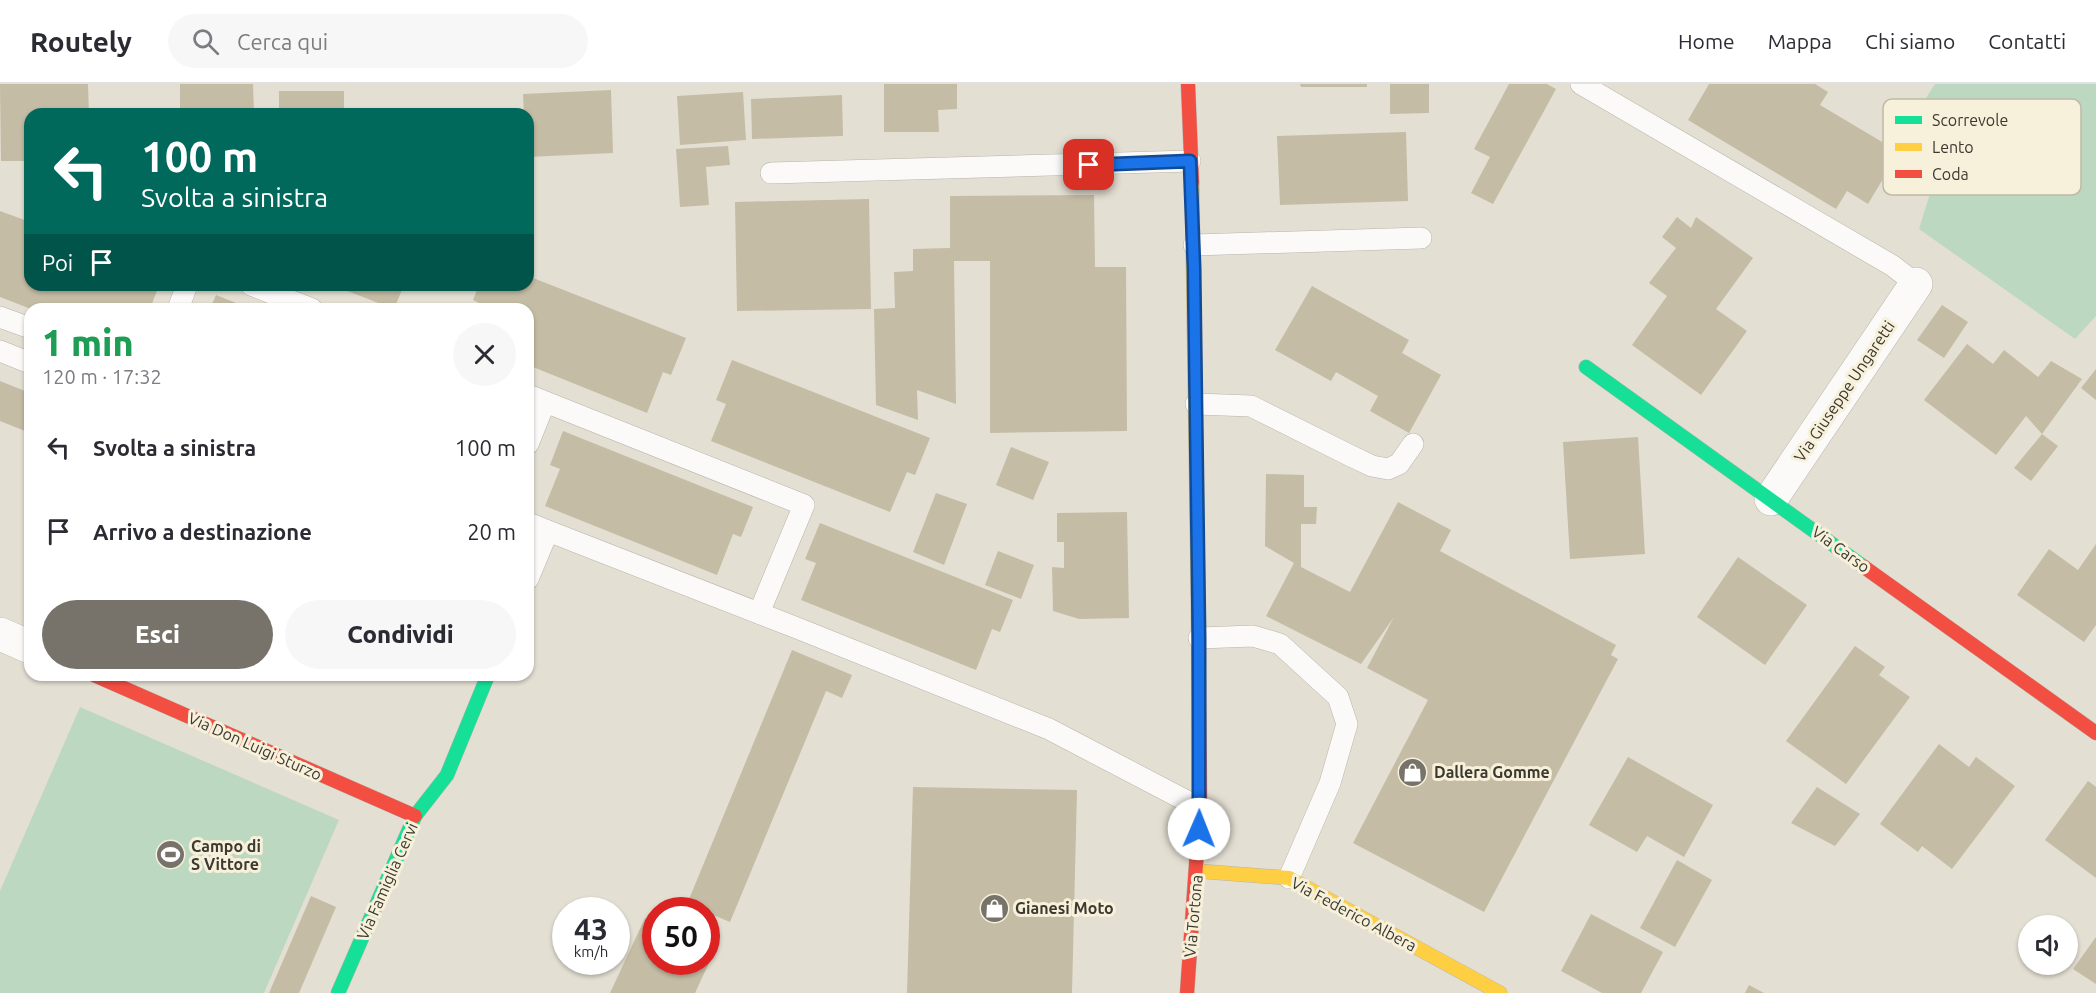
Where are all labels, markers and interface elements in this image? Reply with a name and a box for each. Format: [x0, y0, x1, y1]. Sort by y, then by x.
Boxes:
search box [168, 14, 588, 68]
icon: search [189, 25, 222, 58]
text: Routely [30, 26, 132, 57]
text: Cerca qui [237, 29, 328, 54]
text: Home [1678, 29, 1735, 53]
text: Mappa [1768, 29, 1832, 53]
text: Chi siamo [1865, 29, 1955, 53]
text: Contatti [1988, 29, 2066, 53]
legend [1883, 99, 2081, 195]
text: Scorrevole [1932, 111, 2008, 129]
icon: left [42, 132, 120, 210]
text: 100 m [141, 133, 258, 180]
text: Lento [1932, 138, 1974, 156]
pin [1063, 139, 1114, 190]
icon: arrive [1072, 148, 1105, 181]
text: Coda [1932, 165, 1969, 183]
text: Svolta a sinistra [141, 182, 328, 212]
icon: arrive [85, 246, 118, 279]
text: Poi [42, 250, 73, 275]
street label: Via Giuseppe Ungaretti [1790, 317, 1898, 465]
text: 1 min [42, 322, 134, 363]
button: close [453, 323, 516, 386]
text: 120 m · 17:32 [42, 365, 162, 388]
icon: left [42, 431, 75, 464]
text: Svolta a sinistra [93, 435, 256, 460]
text: 100 m [455, 435, 516, 460]
icon: arrive [42, 515, 75, 548]
text: Arrivo a destinazione [93, 519, 312, 544]
text: 20 m [467, 519, 516, 544]
street label: Via Carso [1809, 522, 1873, 576]
button: Esci [42, 600, 273, 669]
button: Condividi [285, 600, 516, 669]
street label: Via Don Luigi Sturzo [185, 708, 325, 784]
shop icon: Dallera Gomme [1397, 756, 1429, 788]
place label: Dallera Gomme [1434, 763, 1550, 781]
position arrow [1167, 797, 1231, 861]
street label: Via Famiglia Cervi [353, 820, 421, 942]
place label: Campo di S Vittore [191, 837, 261, 873]
sports icon: Campo di S Vittore [154, 839, 186, 871]
street label: Via Federico Albera [1288, 873, 1420, 955]
street label: Via Tortona [1180, 874, 1206, 958]
shop icon: Gianesi Moto [978, 892, 1010, 924]
speed limit sign: 50 [642, 897, 720, 975]
place label: Gianesi Moto [1015, 899, 1114, 917]
text: 43 [574, 912, 608, 946]
map controls [2018, 915, 2078, 975]
button: sound [2018, 915, 2078, 975]
text: km/h [574, 943, 608, 960]

